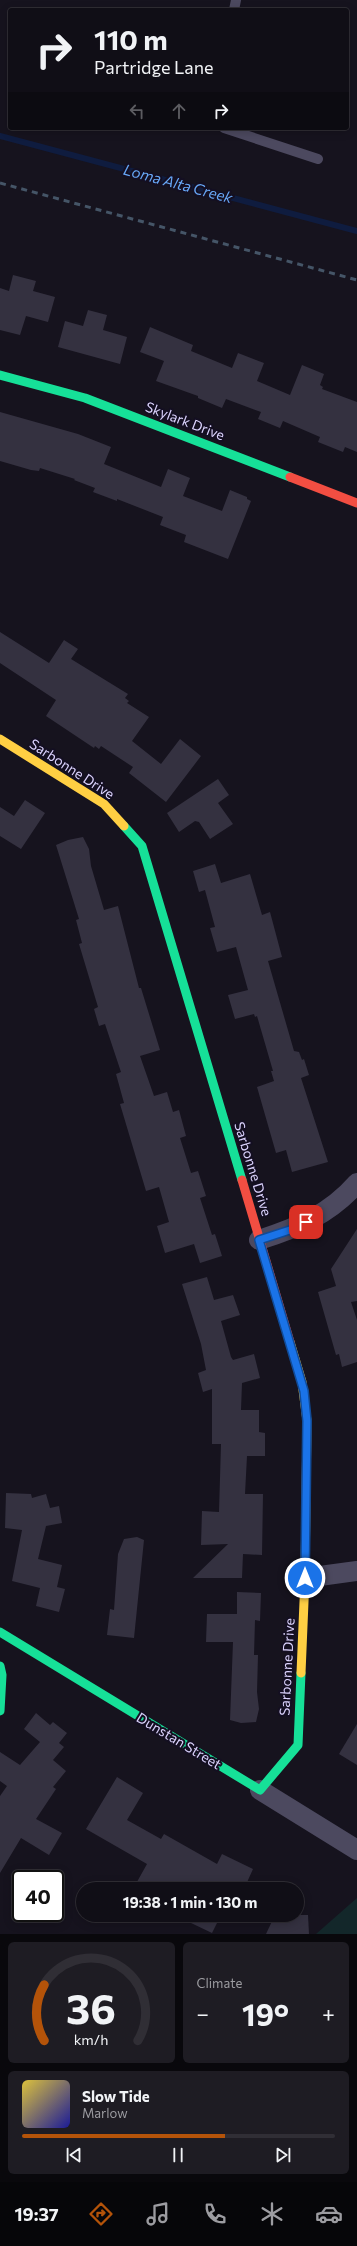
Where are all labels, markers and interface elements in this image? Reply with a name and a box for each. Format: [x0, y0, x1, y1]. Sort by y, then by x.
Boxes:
text: 110 m [94, 22, 168, 56]
icon: right [28, 24, 80, 76]
text: Partridge Lane [94, 56, 214, 78]
icon: left [126, 100, 148, 122]
icon: ahead [168, 100, 190, 122]
icon: right [210, 100, 232, 122]
water label: Loma Alta Creek [122, 160, 236, 206]
street label: Skylark Drive [143, 398, 227, 443]
street label: Sarbonne Drive [27, 735, 118, 802]
street label: Sarbonne Drive [231, 1120, 276, 1218]
pin [289, 1205, 323, 1239]
icon: arrive [295, 1211, 317, 1233]
position arrow [284, 1557, 326, 1599]
street label: Sarbonne Drive [275, 1618, 298, 1716]
street label: Dunstan Street [134, 1709, 225, 1773]
speed limit sign: 40 [12, 1870, 64, 1922]
text: 19:38 · 1 min · 130 m [123, 1893, 257, 1911]
text: Climate [197, 1975, 242, 1991]
text: 36 [66, 1981, 116, 2032]
text: 19° [242, 1995, 289, 2032]
text: − [197, 2000, 209, 2027]
text: + [322, 2000, 335, 2027]
text: km/h [74, 2029, 109, 2047]
text: Slow Tide [82, 2087, 150, 2105]
text: Marlow [82, 2105, 128, 2121]
icon: previous [63, 2144, 85, 2166]
icon: pause [167, 2144, 189, 2166]
icon: next [272, 2144, 294, 2166]
icon: directions [87, 2200, 115, 2228]
icon: music [144, 2200, 172, 2228]
icon: phone [201, 2200, 229, 2228]
icon: climate [258, 2200, 286, 2228]
icon: car [315, 2200, 343, 2228]
text: 19:37 [14, 2203, 59, 2225]

